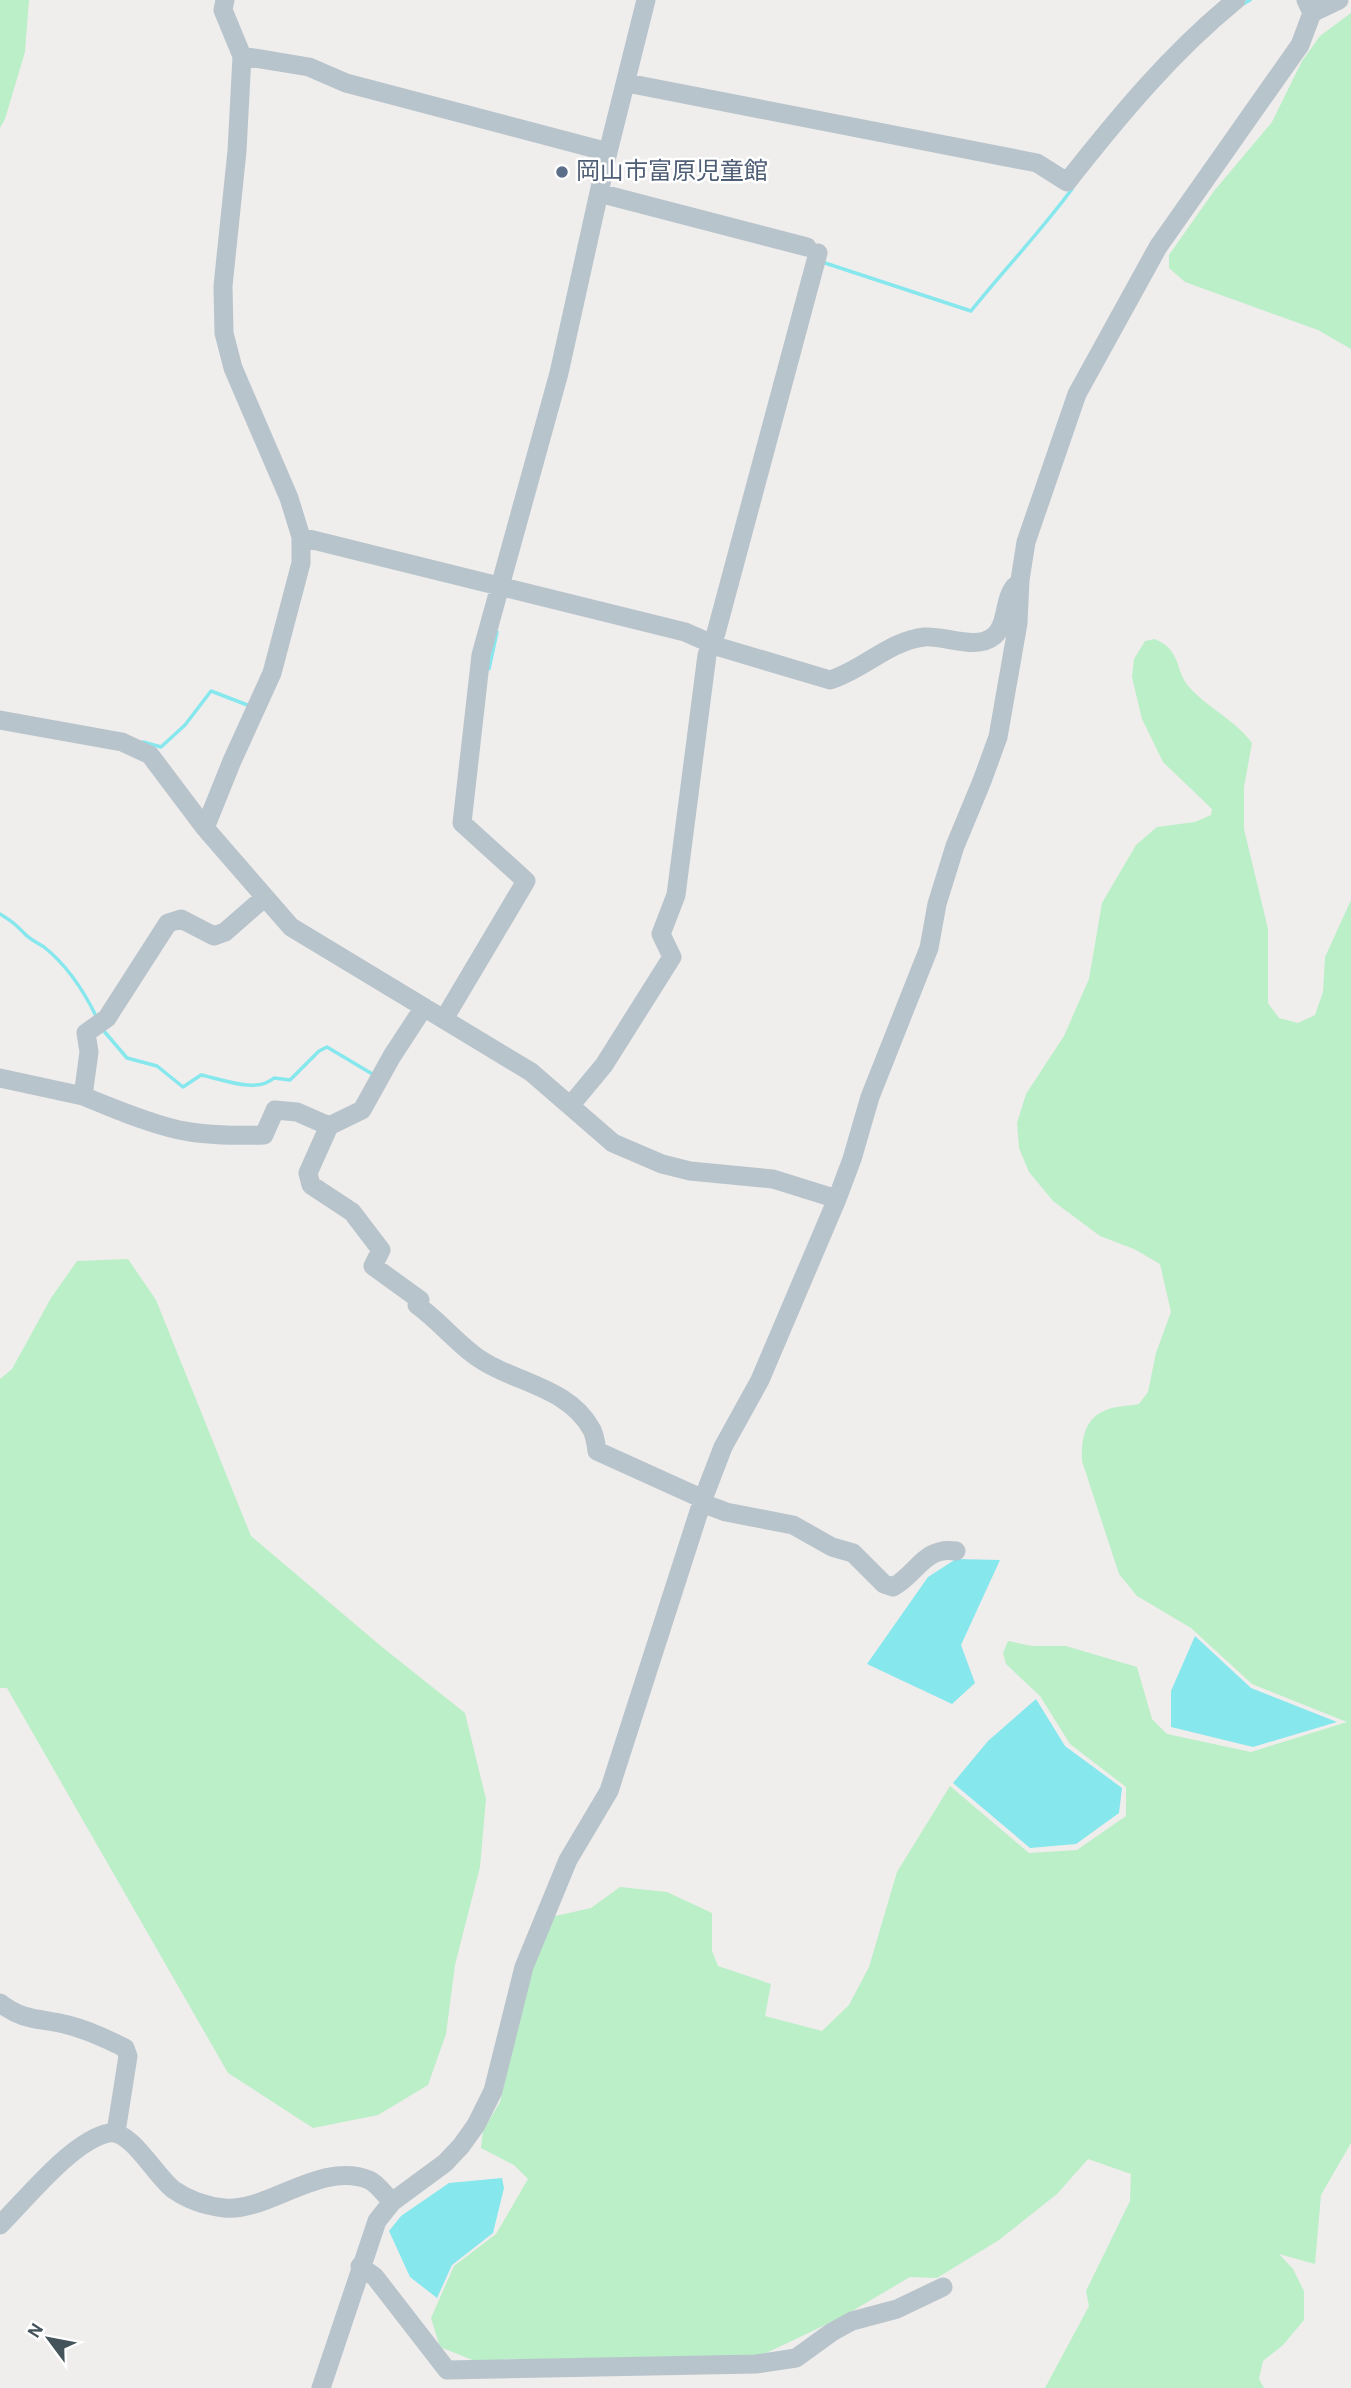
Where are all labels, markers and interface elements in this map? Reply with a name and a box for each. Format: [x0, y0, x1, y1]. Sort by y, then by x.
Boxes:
place label: 岡山市富原児童館 [576, 158, 768, 184]
marker: 岡山市富原児童館 [554, 164, 570, 180]
north arrow [14, 2304, 84, 2374]
text: N [24, 2320, 47, 2341]

